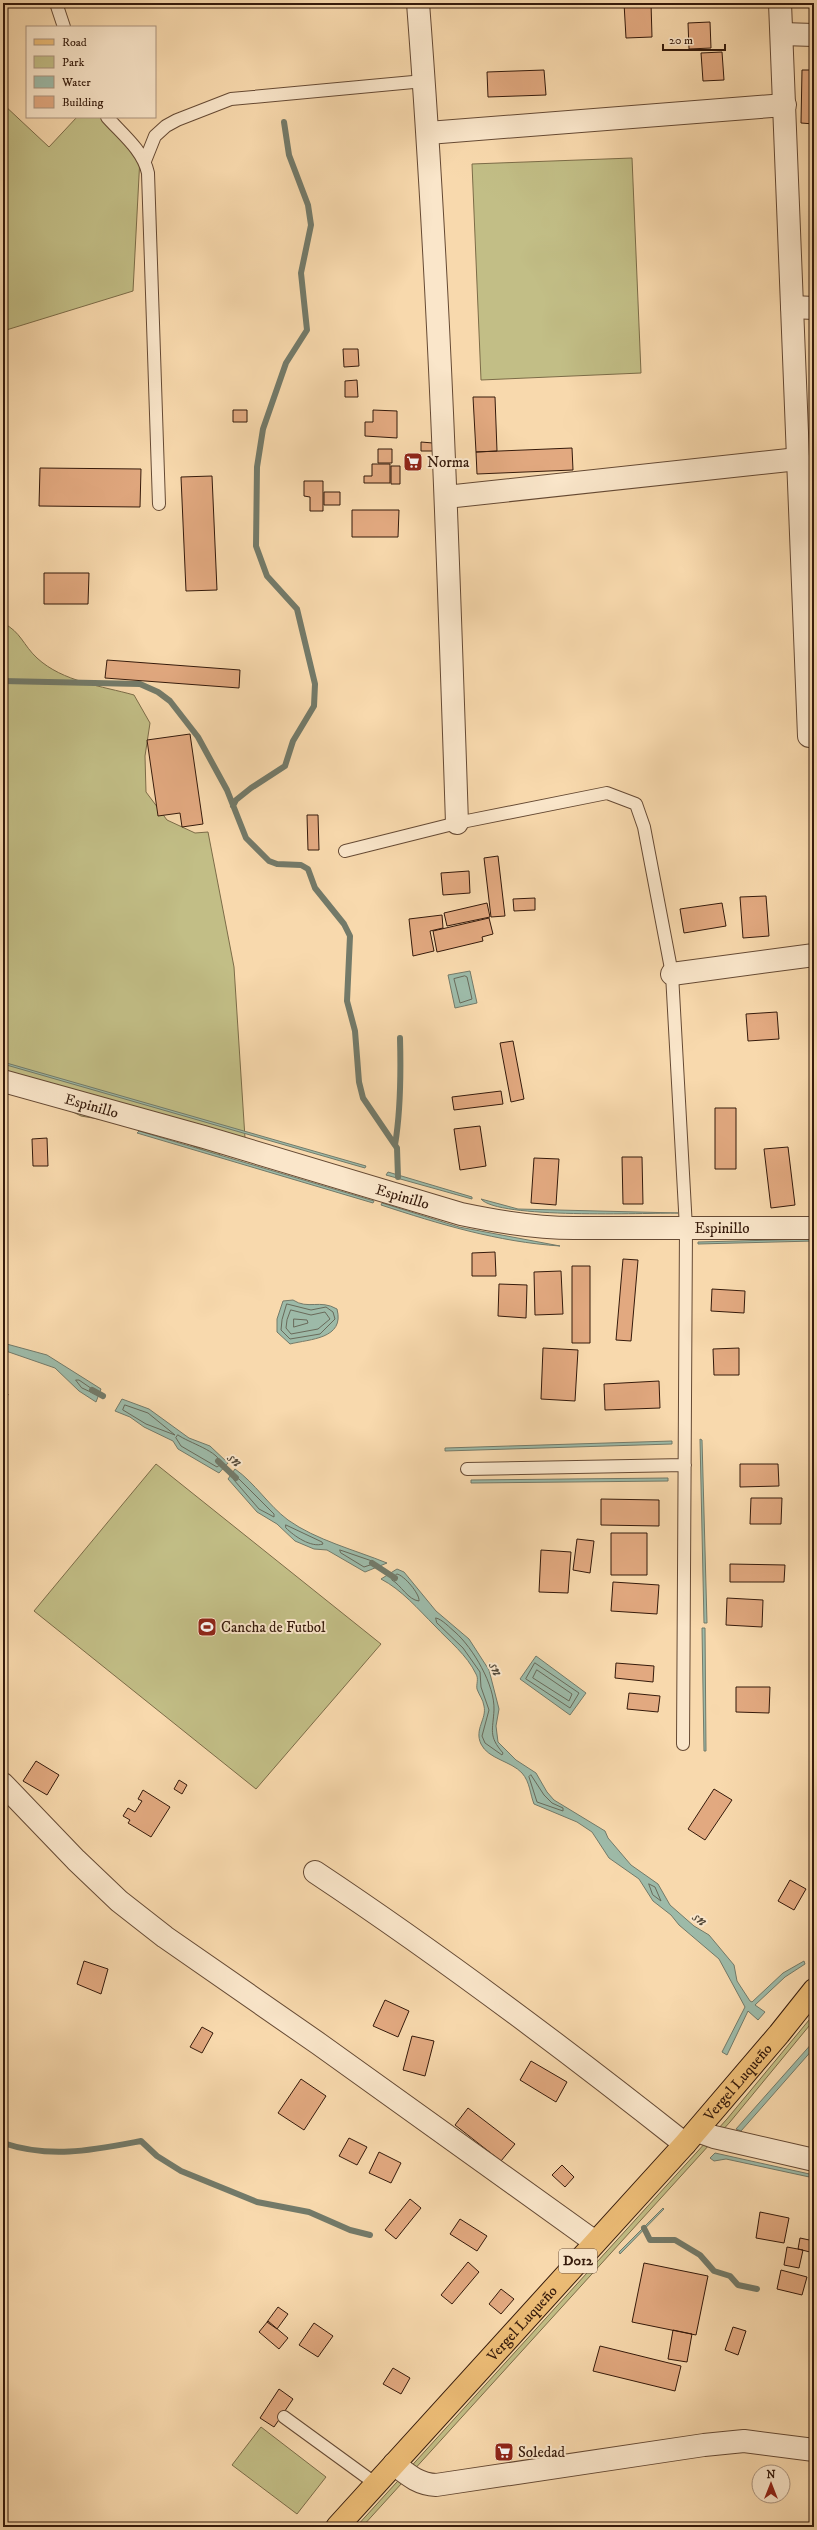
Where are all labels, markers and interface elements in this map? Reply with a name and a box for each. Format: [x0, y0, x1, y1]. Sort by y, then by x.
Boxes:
legend [26, 26, 156, 118]
scale bar [663, 26, 725, 52]
text: 20 m [669, 33, 693, 48]
text: Road [62, 35, 87, 50]
text: Park [62, 55, 84, 70]
text: Water [61, 75, 91, 90]
text: Building [62, 95, 103, 110]
supermarket icon: Norma [402, 451, 424, 473]
place label: Norma [427, 453, 470, 472]
street label: Espinillo [63, 1089, 121, 1122]
street label: Espinillo [374, 1180, 432, 1214]
street label: Espinillo [694, 1219, 750, 1238]
water label: sn [223, 1448, 247, 1472]
sports icon: Cancha de Futbol [196, 1616, 218, 1638]
place label: Cancha de Futbol [221, 1618, 326, 1637]
water label: sn [484, 1658, 508, 1679]
water label: sn [688, 1907, 711, 1931]
street label: Vergel Luqueño [699, 2039, 776, 2125]
road number: D012 [559, 2249, 597, 2273]
street label: Vergel Luqueño [482, 2282, 561, 2366]
supermarket icon: Soledad [493, 2441, 515, 2463]
place label: Soledad [518, 2443, 566, 2462]
north arrow [751, 2464, 791, 2504]
text: N [766, 2468, 776, 2482]

